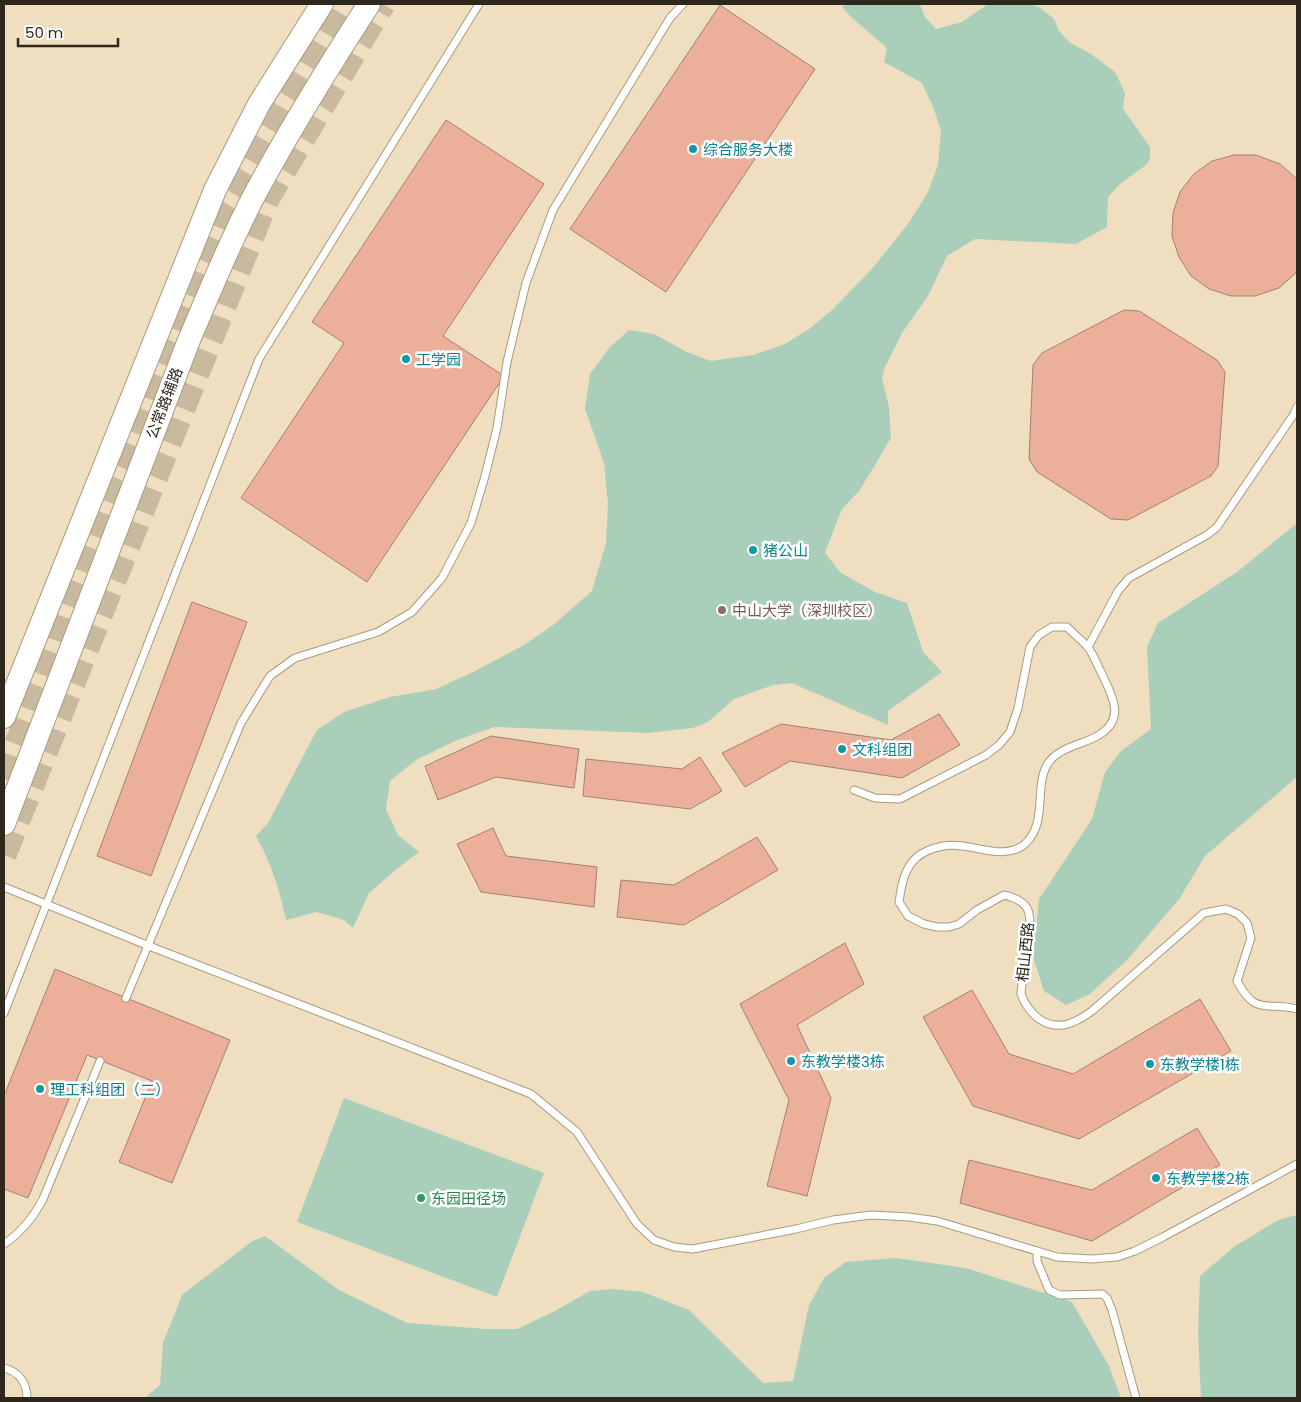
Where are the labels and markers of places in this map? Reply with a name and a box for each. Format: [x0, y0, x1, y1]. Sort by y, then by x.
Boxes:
place label: 综合服务大楼 [703, 139, 793, 160]
marker: 综合服务大楼 [687, 143, 699, 155]
place label: 工学园 [416, 349, 461, 370]
marker: 工学园 [400, 353, 412, 365]
place label: 猪公山 [763, 540, 808, 561]
marker: 猪公山 [747, 544, 759, 556]
place label: 中山大学（深圳校区） [732, 600, 882, 621]
marker: 中山大学（深圳校区） [716, 604, 728, 616]
place label: 文科组团 [852, 739, 912, 760]
marker: 文科组团 [836, 743, 848, 755]
place label: 东教学楼3栋 [801, 1051, 885, 1072]
place label: 东教学楼1栋 [1160, 1054, 1240, 1075]
marker: 东教学楼3栋 [785, 1055, 797, 1067]
marker: 东教学楼1栋 [1144, 1058, 1156, 1070]
place label: 理工科组团（二） [50, 1079, 170, 1100]
marker: 理工科组团（二） [34, 1083, 46, 1095]
place label: 东教学楼2栋 [1166, 1168, 1250, 1189]
marker: 东教学楼2栋 [1150, 1172, 1162, 1184]
place label: 东园田径场 [431, 1188, 506, 1209]
marker: 东园田径场 [415, 1192, 427, 1204]

